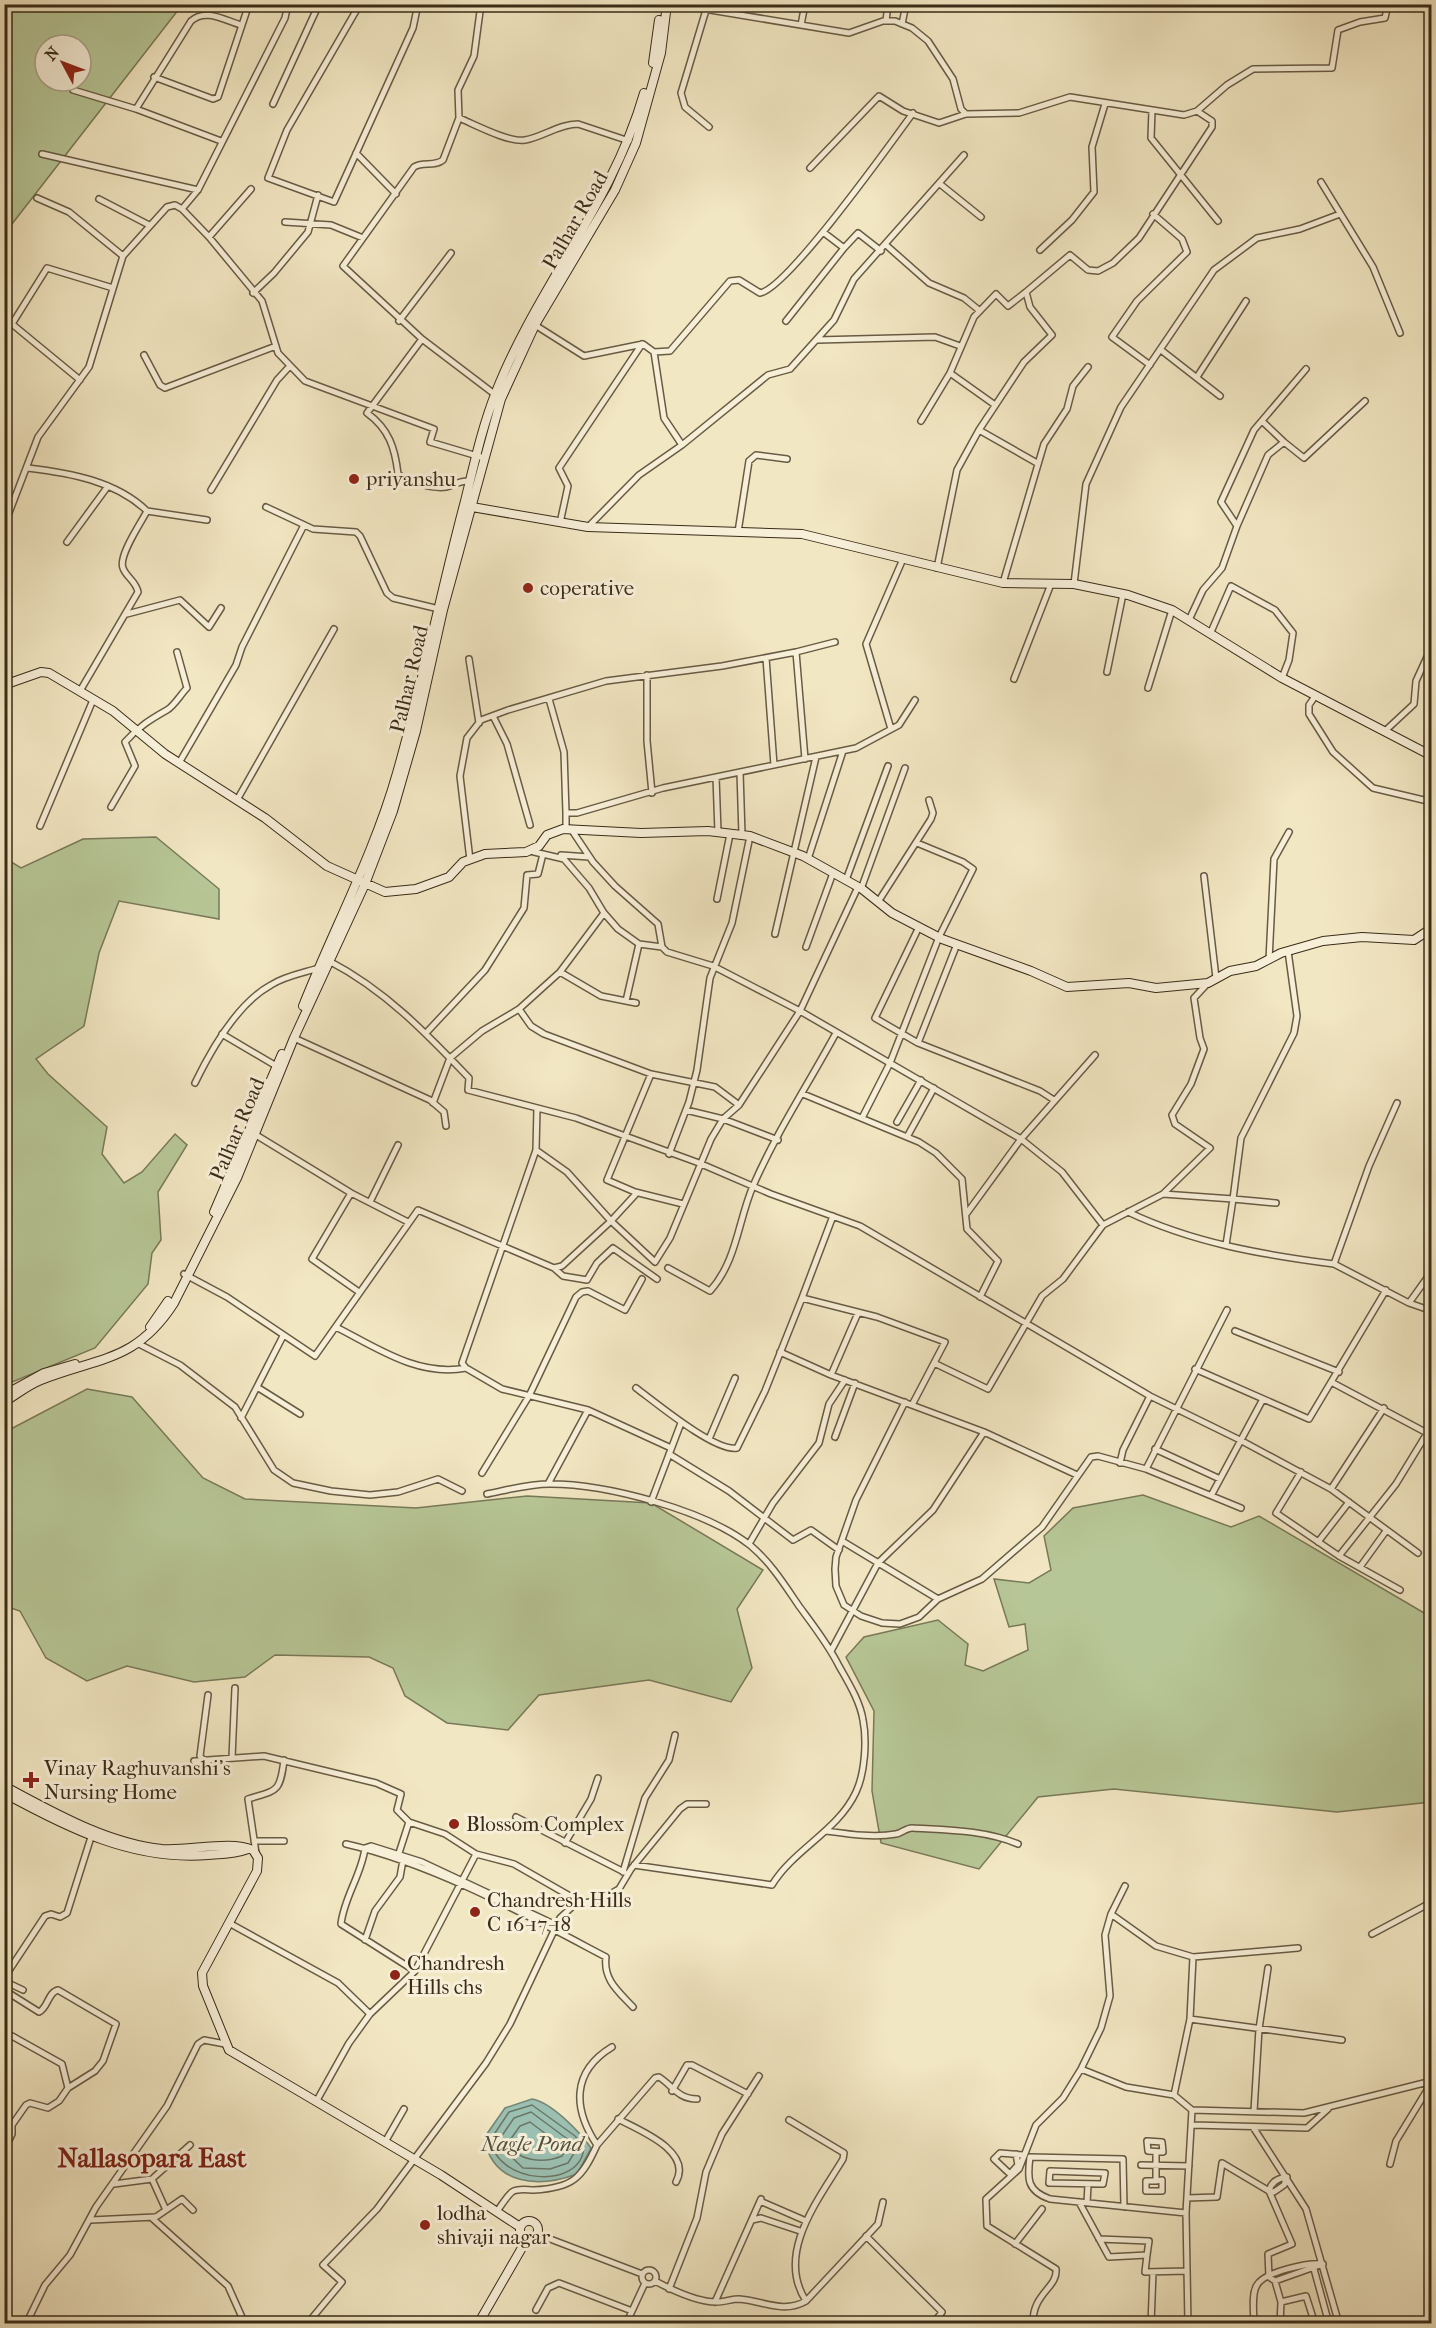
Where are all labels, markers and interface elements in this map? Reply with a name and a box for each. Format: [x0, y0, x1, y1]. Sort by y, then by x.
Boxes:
north arrow [33, 33, 93, 93]
text: N [41, 42, 64, 64]
street label: Palhar Road [537, 166, 613, 273]
place label: priyanshu [365, 467, 456, 491]
marker: priyanshu [347, 472, 361, 486]
place label: coperative [540, 576, 634, 600]
marker: coperative [521, 581, 535, 595]
street label: Palhar Road [385, 622, 433, 735]
street label: Palhar Road [205, 1073, 270, 1184]
place label: Vinay Raghuvanshi's Nursing Home [43, 1756, 231, 1804]
marker: Vinay Raghuvanshi's Nursing Home [22, 1771, 40, 1789]
place label: Blossom Complex [466, 1812, 624, 1836]
marker: Blossom Complex [447, 1817, 461, 1831]
place label: Chandresh Hills C 16-17-18 [487, 1888, 632, 1936]
marker: Chandresh Hills C 16-17-18 [468, 1905, 482, 1919]
place label: Chandresh Hills chs [407, 1951, 505, 1999]
marker: Chandresh Hills chs [388, 1968, 402, 1982]
water label: Nagle Pond [480, 2131, 586, 2157]
district label: Nallasopara East [58, 2142, 247, 2174]
place label: lodha shivaji nagar [436, 2201, 550, 2249]
marker: lodha shivaji nagar [418, 2218, 432, 2232]

